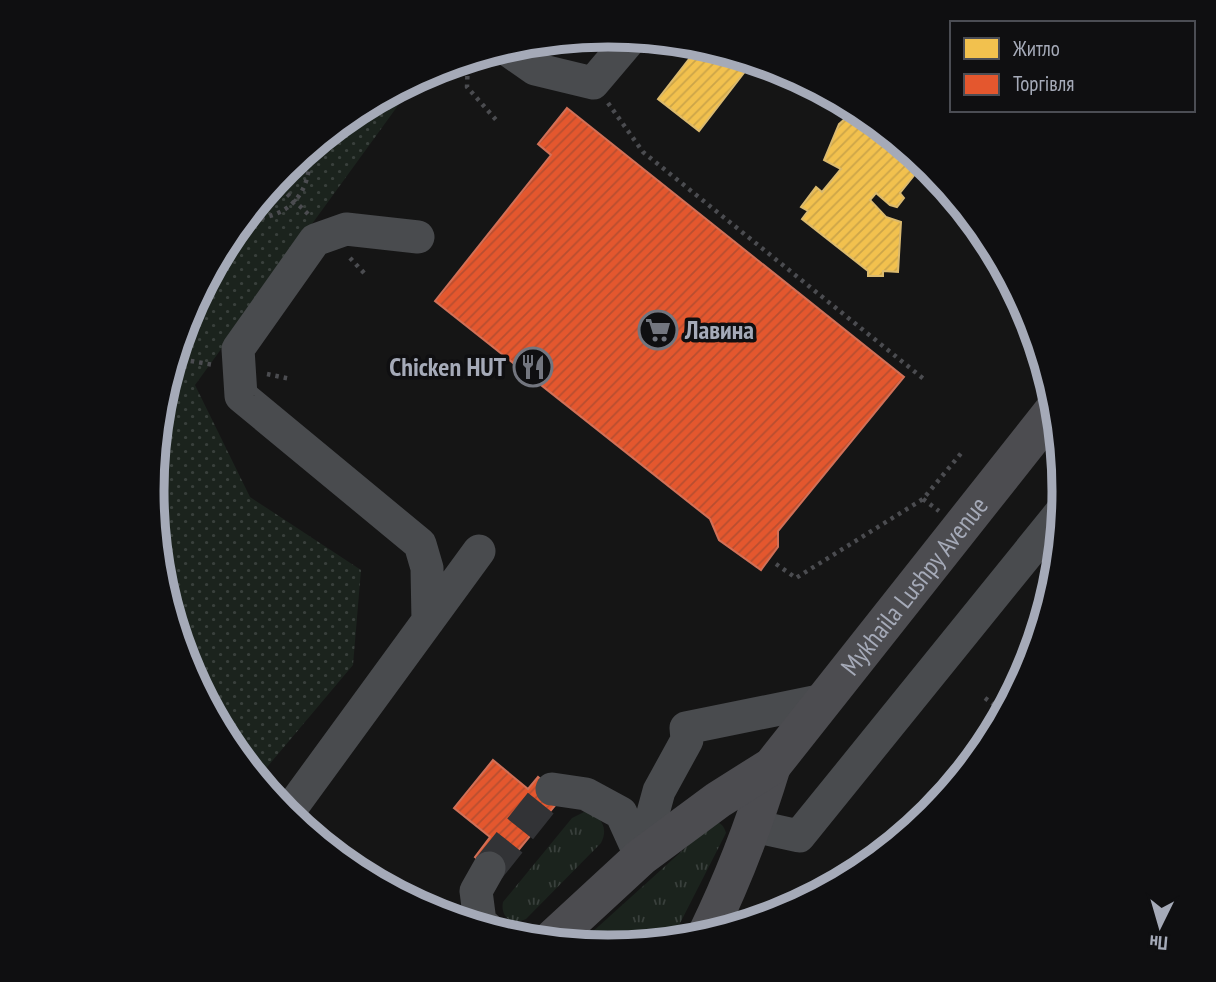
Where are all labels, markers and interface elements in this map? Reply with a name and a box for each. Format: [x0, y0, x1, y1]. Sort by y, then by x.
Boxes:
legend [950, 21, 1195, 112]
text: Житло [1012, 35, 1060, 62]
text: Торгівля [1013, 70, 1074, 97]
supermarket icon: Лавина [637, 309, 679, 351]
place label: Лавина [684, 313, 754, 346]
restaurant icon: Chicken HUT [512, 346, 554, 388]
place label: Chicken HUT [389, 350, 507, 383]
street label: Mykhaila Lushpy Avenue [833, 490, 995, 682]
north arrow [1125, 891, 1195, 961]
text: Пн [1148, 930, 1169, 956]

